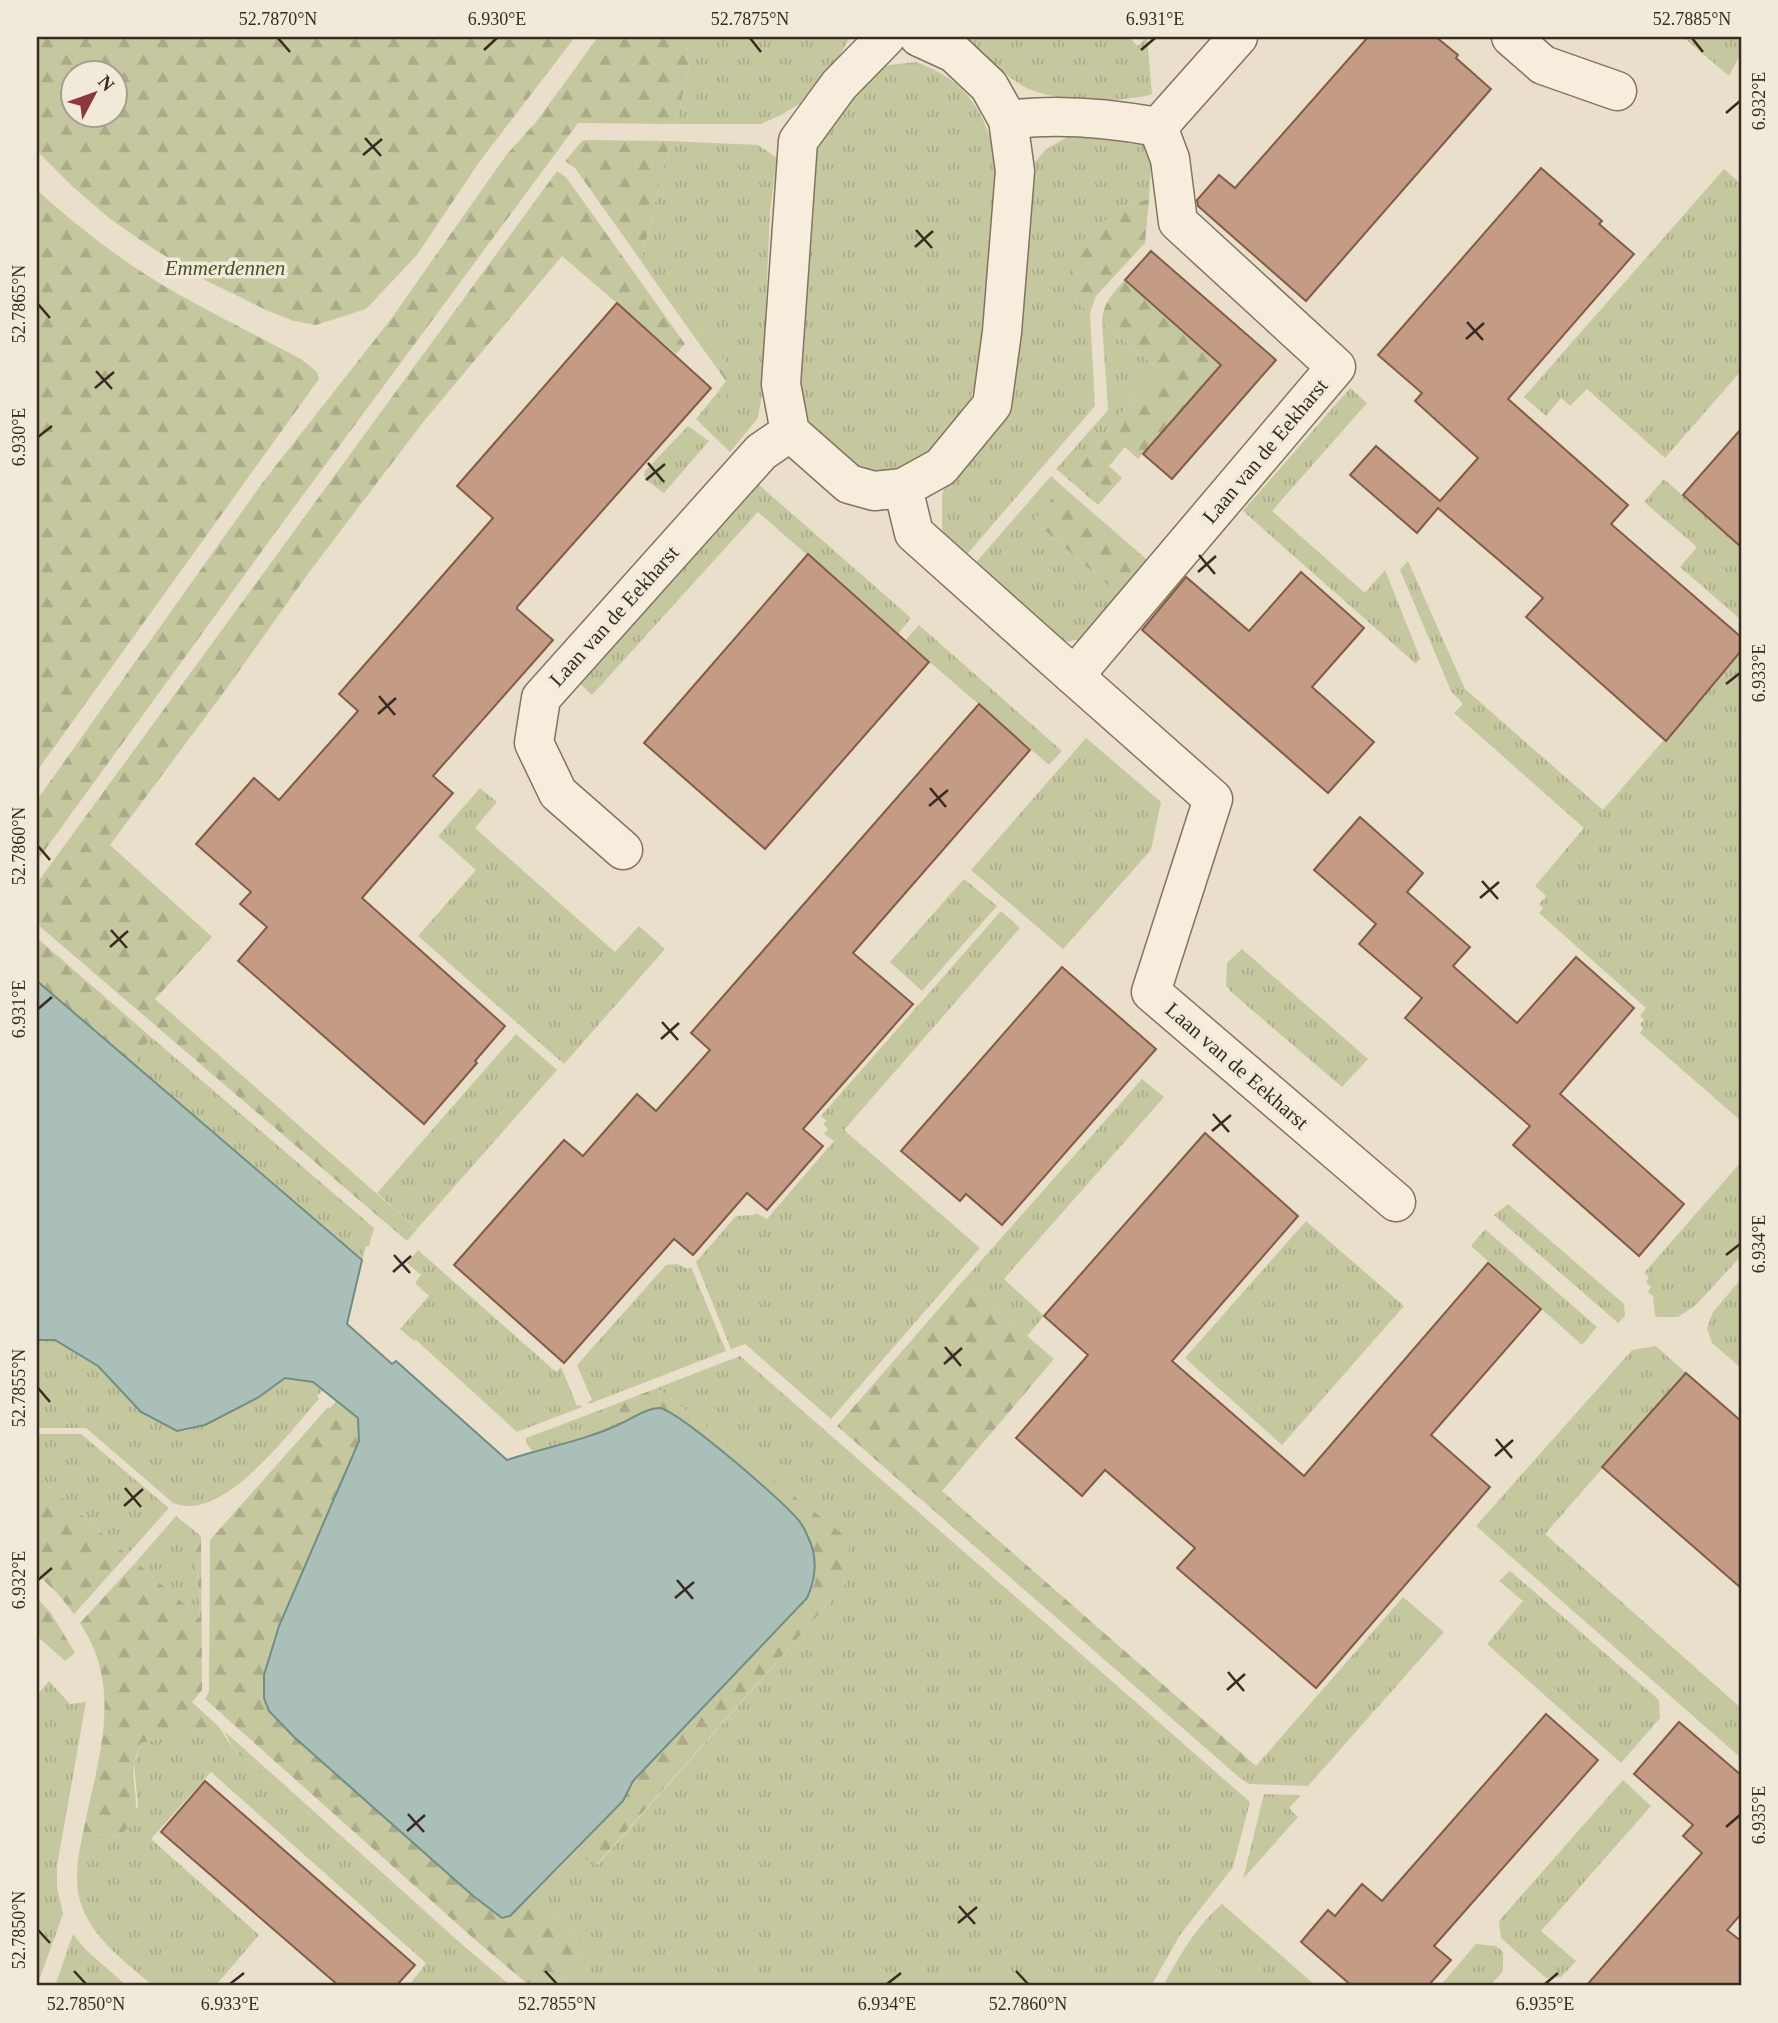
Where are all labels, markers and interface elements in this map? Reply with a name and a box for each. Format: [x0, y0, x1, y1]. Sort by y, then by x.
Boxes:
text: 52.7870°N [239, 9, 317, 29]
text: 6.930°E [468, 9, 526, 29]
text: 52.7875°N [711, 9, 789, 29]
text: 6.931°E [1126, 9, 1184, 29]
text: 52.7885°N [1653, 9, 1731, 29]
north arrow [60, 60, 130, 130]
text: N [94, 71, 119, 95]
text: 6.932°E [1749, 72, 1769, 130]
park label: Emmerdennen [164, 256, 285, 280]
text: 52.7865°N [9, 265, 29, 343]
street label: Laan van de Eekharst [1198, 374, 1333, 528]
text: 6.930°E [9, 408, 29, 466]
street label: Laan van de Eekharst [544, 540, 684, 691]
text: 6.933°E [1749, 644, 1769, 702]
text: 52.7860°N [9, 807, 29, 885]
text: 6.931°E [9, 980, 29, 1038]
street label: Laan van de Eekharst [1161, 997, 1313, 1135]
text: 6.934°E [1749, 1215, 1769, 1273]
text: 52.7855°N [9, 1349, 29, 1427]
text: 6.932°E [9, 1551, 29, 1609]
text: 6.935°E [1749, 1786, 1769, 1844]
text: 52.7850°N [9, 1891, 29, 1969]
text: 52.7850°N [47, 1994, 125, 2014]
text: 6.933°E [201, 1994, 259, 2014]
text: 52.7855°N [518, 1994, 596, 2014]
text: 6.934°E [858, 1994, 916, 2014]
text: 52.7860°N [989, 1994, 1067, 2014]
text: 6.935°E [1516, 1994, 1574, 2014]

